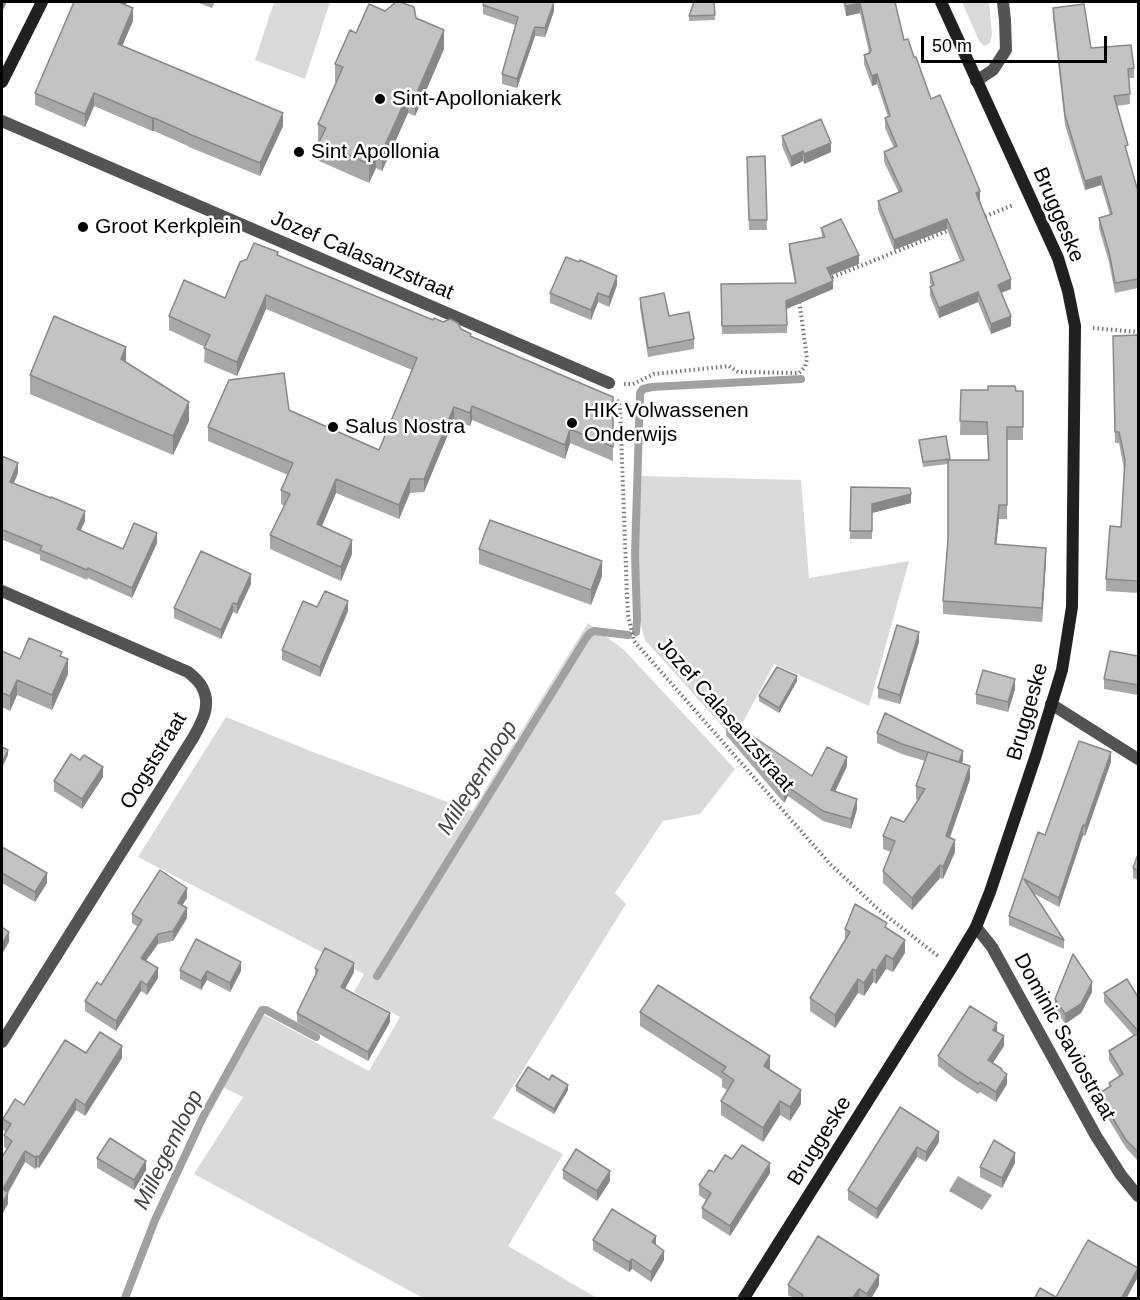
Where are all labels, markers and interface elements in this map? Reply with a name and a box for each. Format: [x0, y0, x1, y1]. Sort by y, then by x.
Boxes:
scale bar [924, 24, 1110, 62]
text: 50 m [932, 36, 972, 56]
place label: Sint-Apolloniakerk [392, 86, 561, 112]
marker: Sint-Apolloniakerk [373, 92, 387, 106]
place label: Sint Apollonia [311, 139, 439, 165]
marker: Sint Apollonia [292, 145, 306, 159]
street label: Bruggeske [1027, 164, 1089, 266]
street label: Jozef Calasanzstraat [267, 206, 457, 306]
place label: Groot Kerkplein [95, 214, 241, 240]
marker: Groot Kerkplein [76, 220, 90, 234]
place label: HIK Volwassenen Onderwijs [584, 398, 749, 448]
place label: Salus Nostra [345, 414, 465, 440]
marker: HIK Volwassenen Onderwijs [565, 416, 579, 430]
marker: Salus Nostra [326, 420, 340, 434]
street label: Jozef Calasanzstraat [651, 633, 799, 797]
street label: Bruggeske [1002, 660, 1054, 764]
street label: Oogststraat [115, 708, 193, 814]
water label: Millegemloop [432, 716, 524, 840]
street label: Dominic Saviostraat [1008, 949, 1120, 1125]
water label: Millegemloop [129, 1086, 209, 1214]
street label: Bruggeske [783, 1092, 857, 1190]

